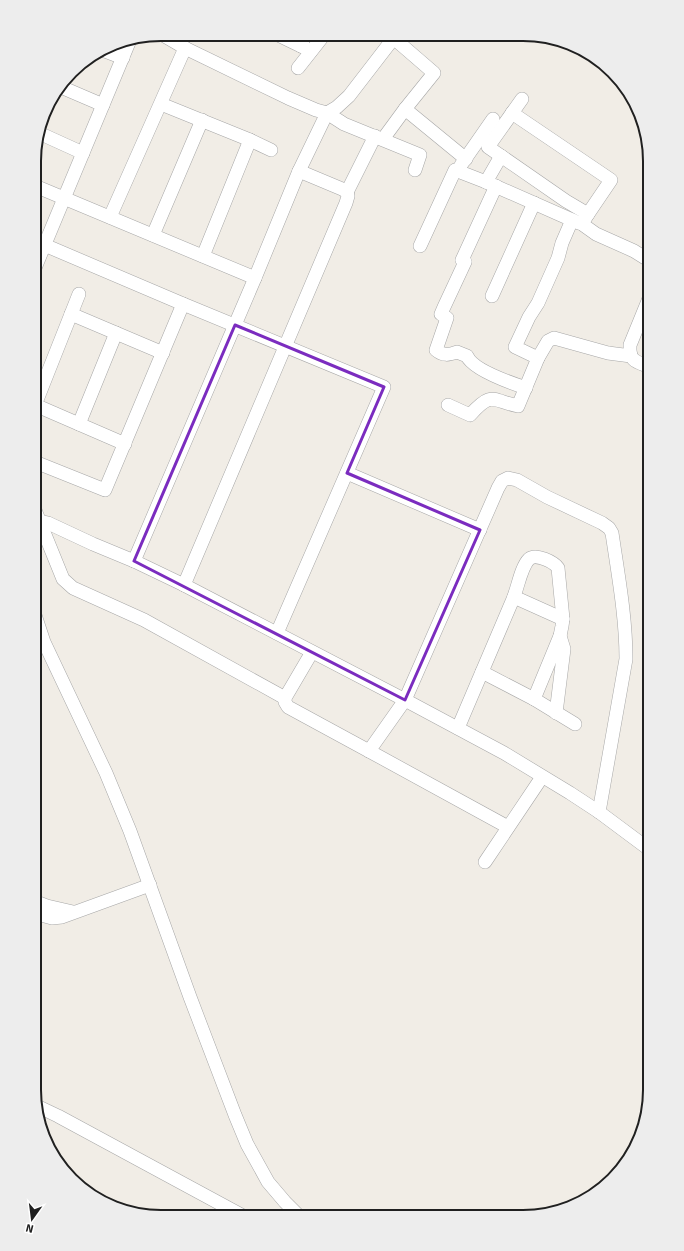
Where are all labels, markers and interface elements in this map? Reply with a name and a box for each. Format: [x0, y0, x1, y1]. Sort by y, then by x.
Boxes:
north arrow [12, 1199, 52, 1239]
text: N [24, 1221, 35, 1235]

